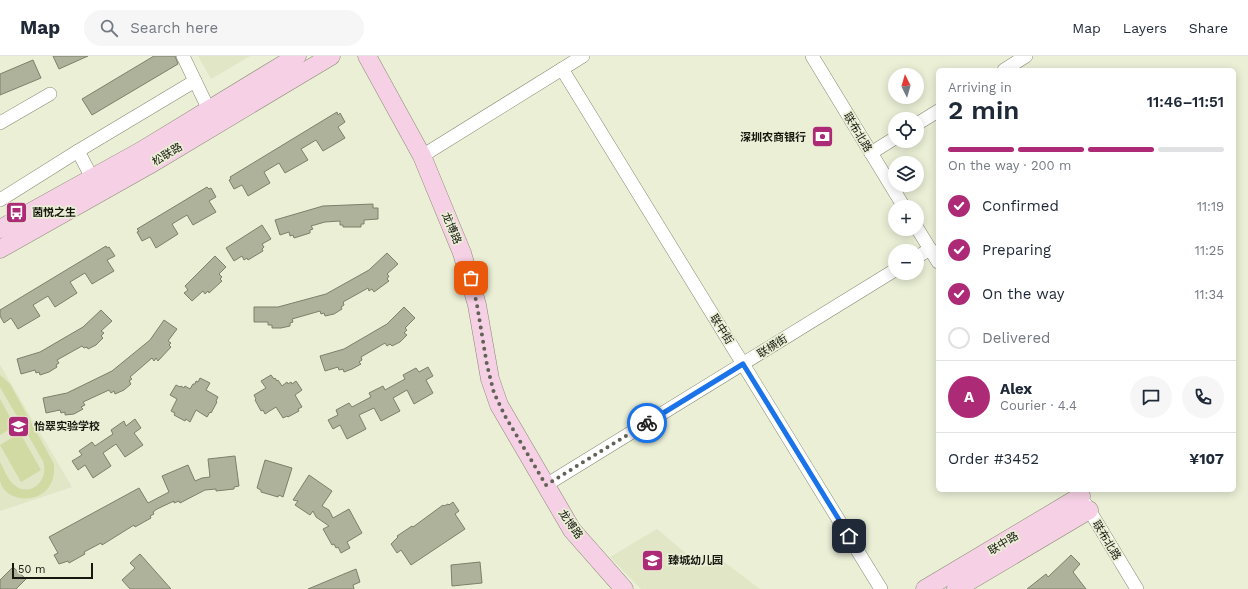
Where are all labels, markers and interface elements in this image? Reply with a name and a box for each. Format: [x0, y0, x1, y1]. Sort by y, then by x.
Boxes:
search box [84, 10, 364, 46]
text: Map [20, 16, 60, 39]
icon: search [98, 17, 120, 39]
text: Search here [130, 19, 218, 37]
text: Map [1072, 20, 1101, 36]
text: Layers [1123, 20, 1167, 36]
text: Share [1189, 20, 1228, 36]
north arrow [888, 68, 924, 104]
map controls [888, 68, 924, 280]
text: Arriving in [948, 80, 1012, 95]
text: 11:46–11:51 [1147, 93, 1224, 111]
text: 2 min [948, 95, 1019, 125]
street label: 联布北路 [841, 110, 874, 154]
button: locate [888, 112, 924, 148]
bank icon: 深圳农商银行 [809, 124, 835, 150]
place label: 深圳农商银行 [740, 131, 806, 144]
street label: 松联路 [150, 140, 185, 168]
button: layers [888, 156, 924, 192]
text: On the way · 200 m [948, 158, 1072, 173]
icon: check [948, 195, 970, 217]
text: Confirmed [982, 197, 1059, 215]
bus stop icon: 茵悦之生 [4, 199, 30, 225]
text: 11:19 [1197, 199, 1224, 214]
button: + [888, 200, 924, 236]
place label: 茵悦之生 [32, 206, 76, 219]
street label: 龙博路 [439, 210, 464, 246]
icon: check [948, 239, 970, 261]
text: Preparing [982, 241, 1051, 259]
text: 11:25 [1195, 243, 1224, 258]
button: − [888, 244, 924, 280]
pin [454, 261, 488, 295]
icon: bag [460, 267, 482, 289]
icon: check [948, 283, 970, 305]
text: On the way [982, 285, 1064, 303]
text: 11:34 [1194, 287, 1224, 302]
street label: 联中街 [707, 312, 736, 347]
text: Delivered [982, 329, 1050, 347]
street label: 联横街 [755, 332, 790, 361]
button: chat [1130, 376, 1172, 418]
button: phone [1182, 376, 1224, 418]
text: Alex [1000, 380, 1032, 398]
text: A [964, 388, 974, 406]
text: Courier · 4.4 [1000, 398, 1077, 413]
courier [627, 403, 667, 443]
icon: bike [636, 412, 658, 434]
school or university icon: 怡翠实验学校 [5, 413, 31, 439]
place label: 怡翠实验学校 [34, 420, 100, 433]
text: Order #3452 [948, 450, 1039, 468]
text: ¥107 [1189, 450, 1224, 468]
street label: 龙博路 [556, 507, 585, 542]
street label: 联布北路 [1090, 518, 1123, 562]
pin [832, 519, 866, 553]
icon: home [838, 525, 860, 547]
street label: 联中路 [986, 529, 1021, 557]
school or university icon: 臻城幼儿园 [640, 547, 666, 573]
place label: 臻城幼儿园 [668, 554, 723, 567]
scale bar [12, 561, 93, 580]
text: 50 m [18, 563, 45, 576]

